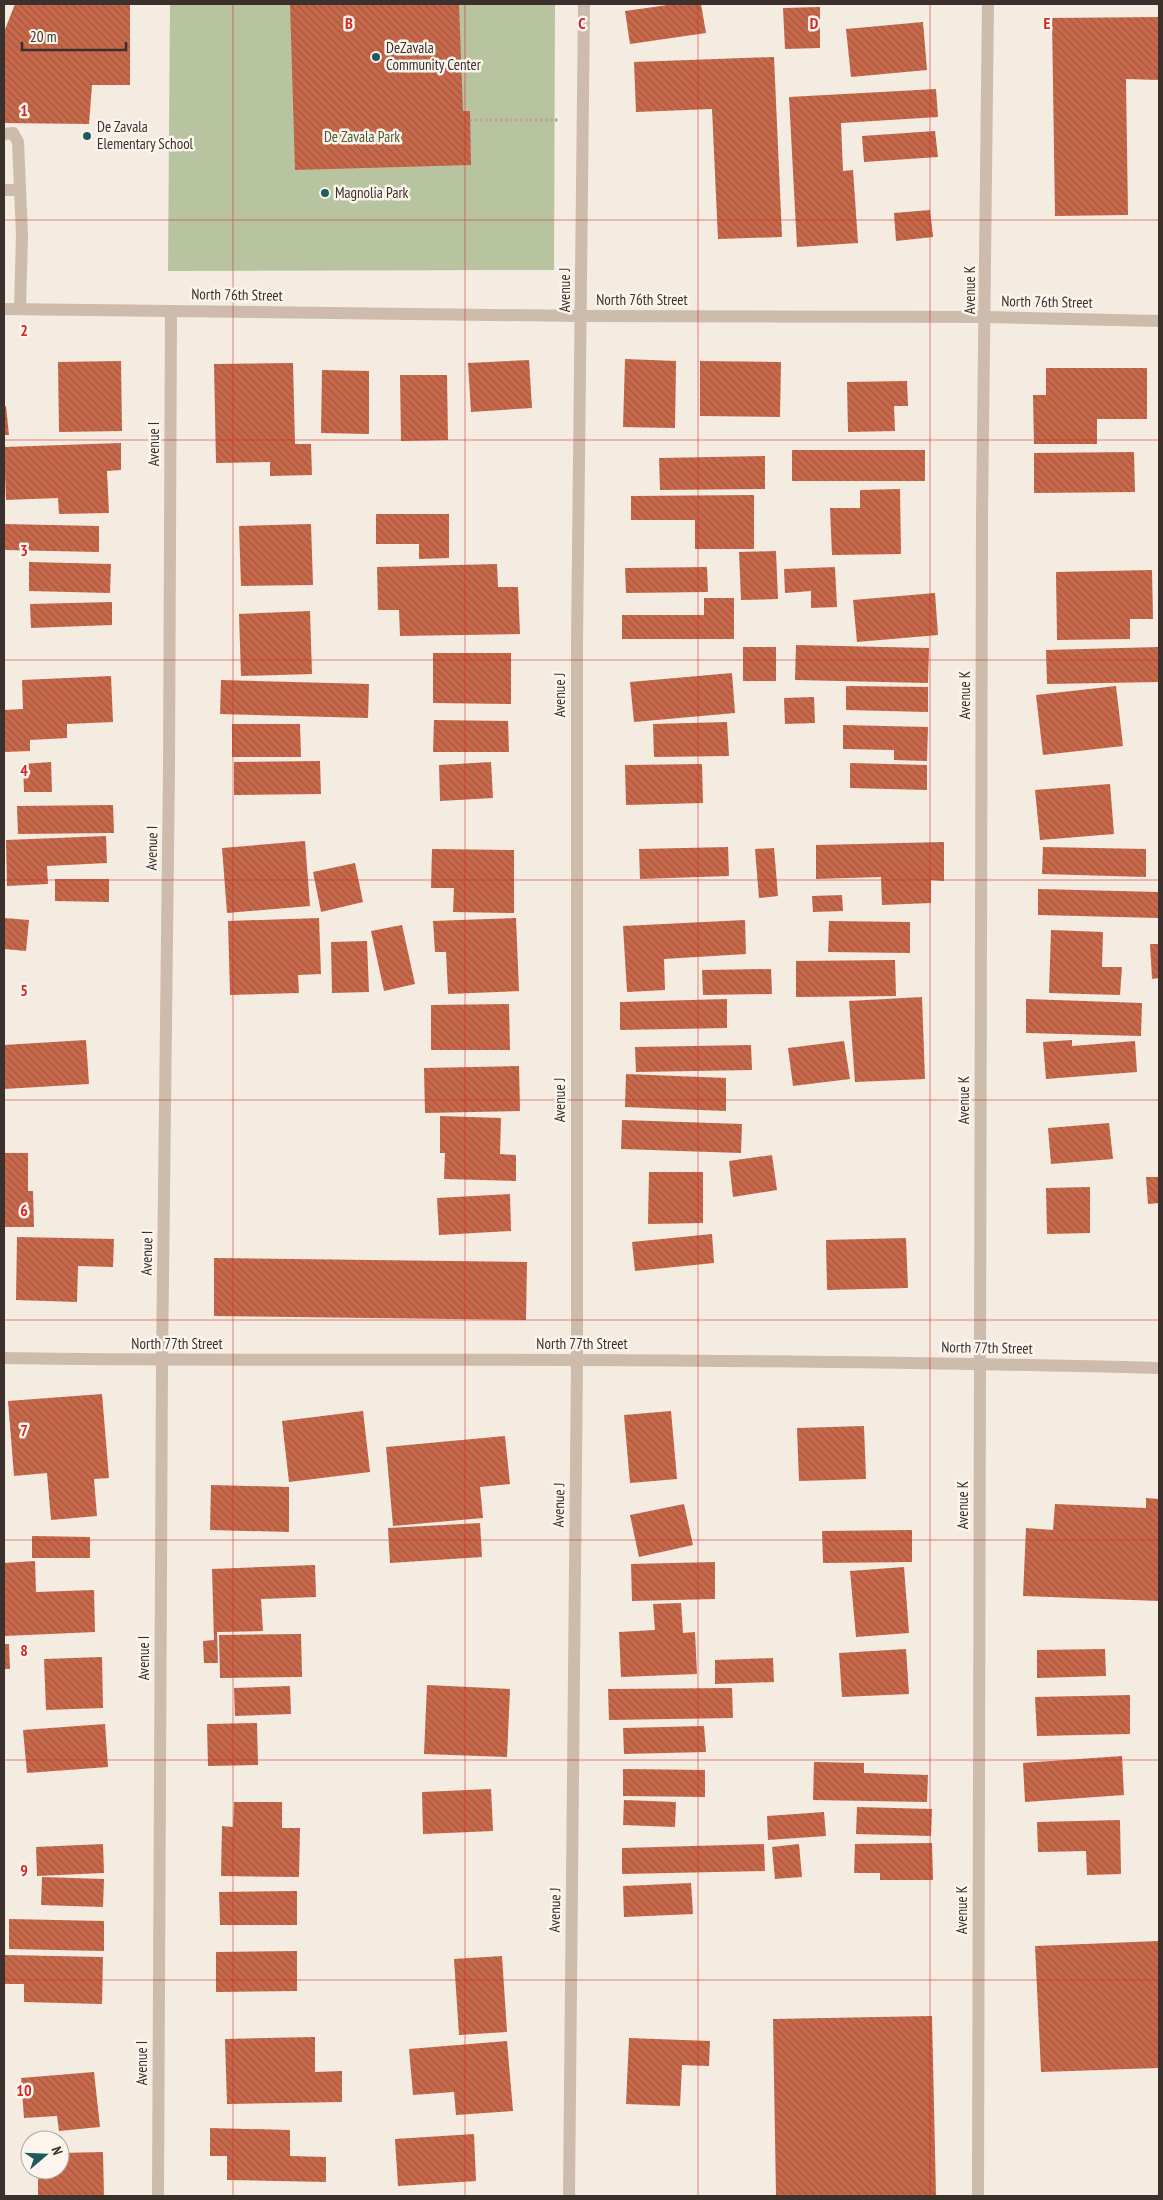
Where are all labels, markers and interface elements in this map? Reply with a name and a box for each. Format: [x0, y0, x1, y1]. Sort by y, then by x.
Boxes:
text: B [345, 13, 353, 33]
text: C [578, 13, 586, 33]
text: D [810, 13, 819, 33]
text: E [1044, 13, 1051, 33]
scale bar [22, 20, 126, 52]
text: 20 m [30, 27, 56, 46]
place label: DeZavala Community Center [386, 38, 482, 74]
marker: DeZavala Community Center [370, 51, 382, 63]
text: 1 [20, 100, 28, 120]
place label: De Zavala Elementary School [97, 117, 194, 153]
park label: De Zavala Park [324, 127, 400, 146]
marker: De Zavala Elementary School [81, 130, 93, 142]
place label: Magnolia Park [335, 183, 409, 202]
marker: Magnolia Park [319, 187, 331, 199]
street label: Avenue K [960, 265, 979, 314]
street label: Avenue J [555, 268, 574, 312]
street label: North 76th Street [191, 284, 283, 305]
street label: North 76th Street [596, 290, 688, 309]
street label: North 76th Street [1001, 291, 1093, 312]
text: 2 [20, 320, 28, 340]
street label: Avenue I [144, 422, 163, 466]
text: 3 [20, 540, 28, 560]
street label: Avenue K [955, 670, 974, 719]
street label: Avenue J [550, 673, 569, 717]
text: 4 [20, 760, 28, 780]
street label: Avenue I [142, 826, 161, 870]
text: 5 [20, 980, 28, 1000]
street label: Avenue K [954, 1075, 973, 1124]
street label: Avenue J [550, 1078, 569, 1122]
text: 6 [20, 1200, 28, 1220]
street label: Avenue I [137, 1231, 156, 1275]
street label: North 77th Street [131, 1334, 223, 1353]
street label: North 77th Street [536, 1334, 628, 1353]
street label: North 77th Street [941, 1337, 1033, 1358]
text: 7 [20, 1420, 28, 1440]
street label: Avenue K [953, 1480, 972, 1529]
street label: Avenue J [549, 1482, 568, 1528]
street label: Avenue I [134, 1636, 153, 1680]
text: 8 [20, 1640, 28, 1660]
text: 9 [20, 1860, 28, 1880]
street label: Avenue K [952, 1885, 971, 1934]
street label: Avenue J [545, 1887, 564, 1933]
street label: Avenue I [132, 2041, 151, 2085]
text: 10 [16, 2080, 32, 2100]
north arrow [20, 2130, 70, 2180]
text: N [48, 2144, 67, 2157]

